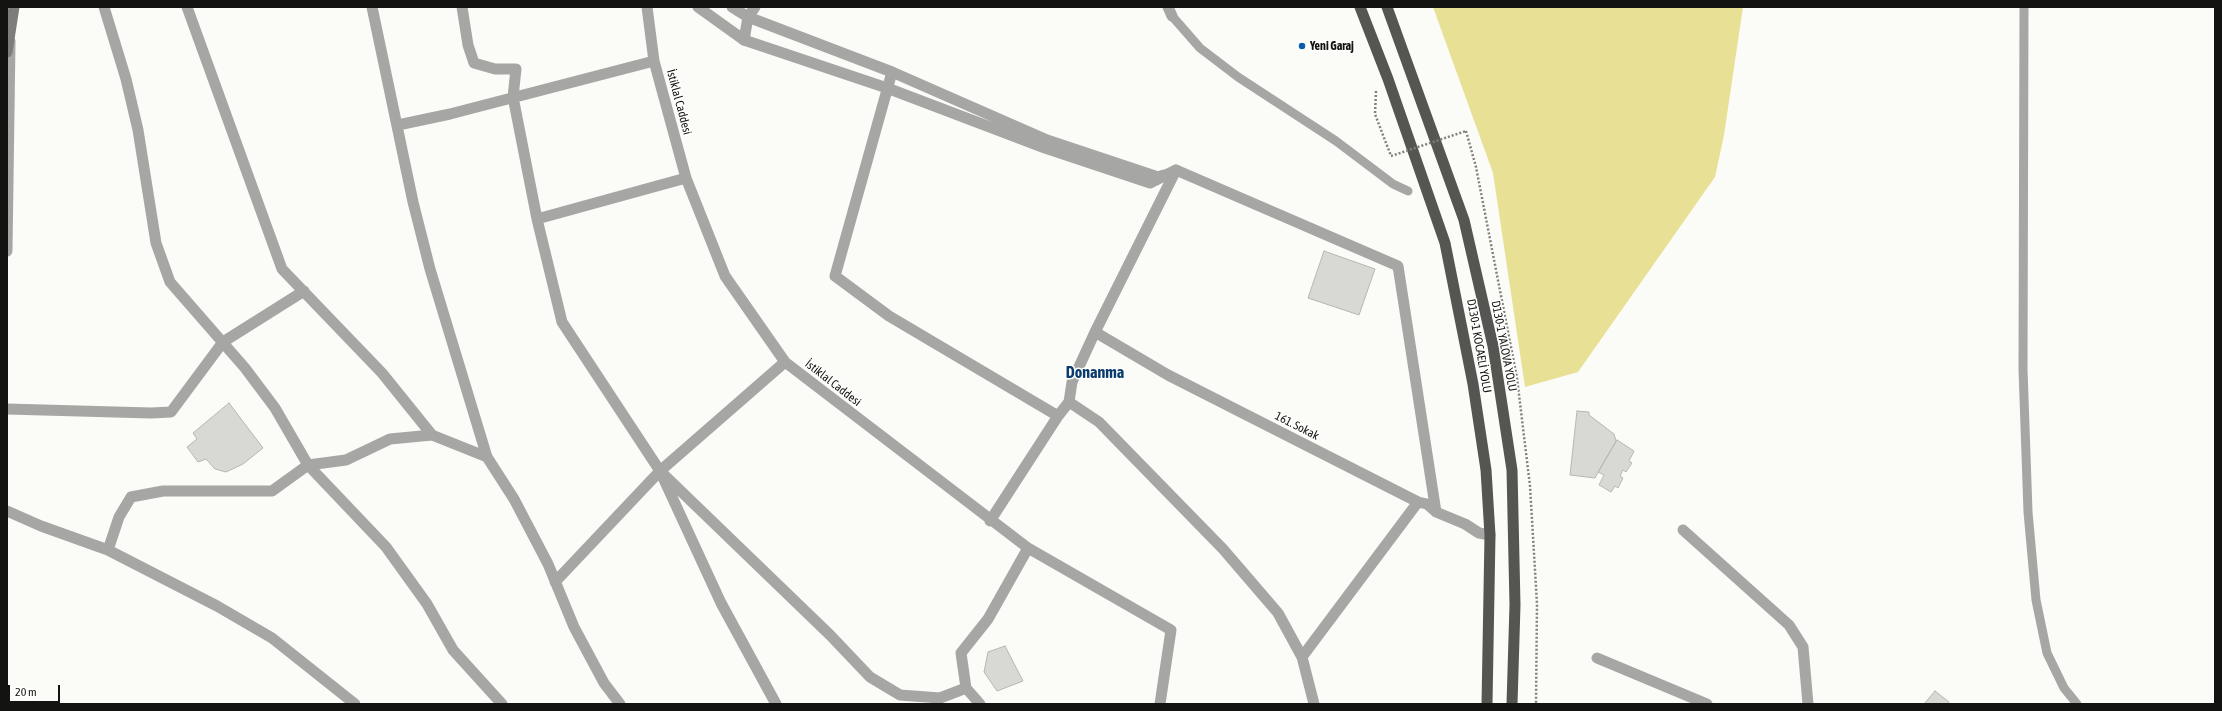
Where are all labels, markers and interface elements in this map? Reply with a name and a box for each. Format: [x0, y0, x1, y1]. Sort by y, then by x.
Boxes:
place label: Yeni Garaj [1310, 39, 1354, 53]
marker: Yeni Garaj [1297, 41, 1307, 51]
street label: İstiklal Caddesi [663, 68, 695, 136]
street label: D130-1 KOCAELİ YOLU [1464, 298, 1494, 394]
street label: D130-1 YALOVA YOLU [1488, 299, 1520, 393]
street label: İstiklal Caddesi [802, 357, 864, 409]
district label: Donanma [1066, 363, 1124, 383]
street label: 161. Sokak [1273, 409, 1321, 443]
scale bar [10, 677, 62, 703]
text: 20 m [15, 685, 37, 699]

